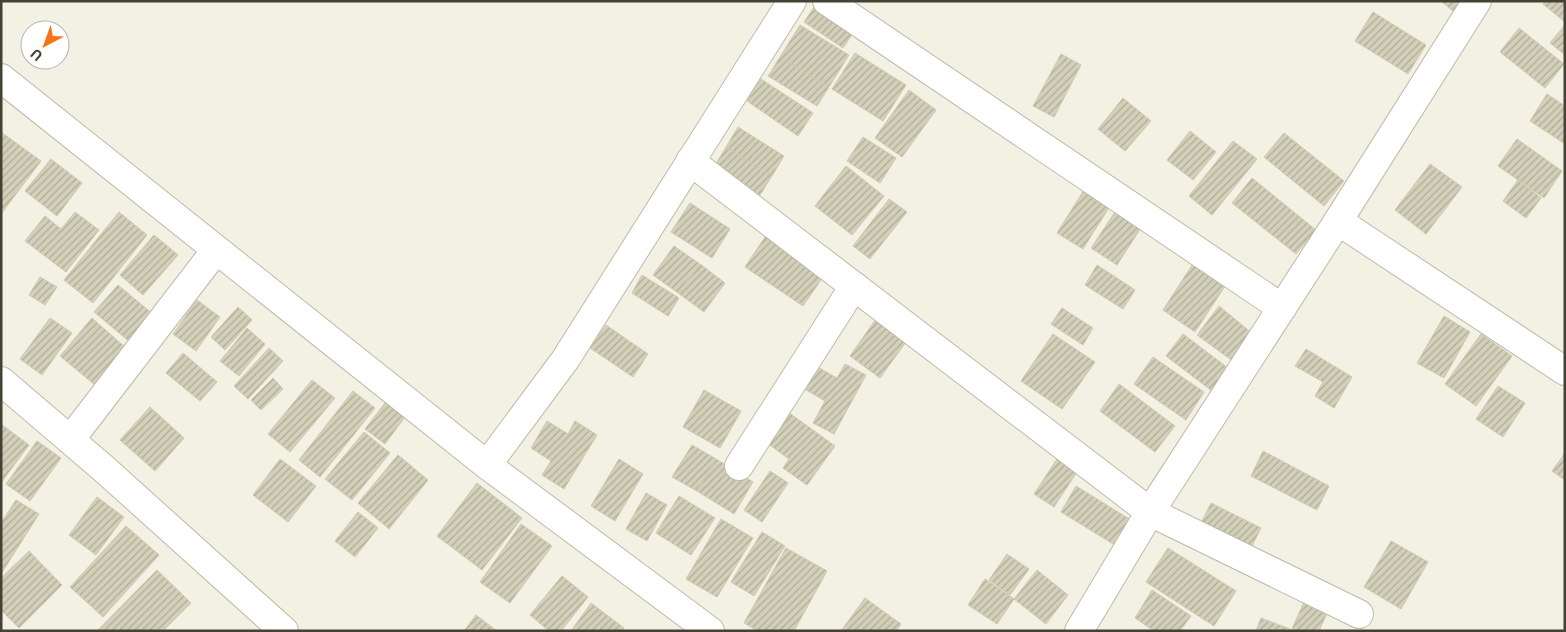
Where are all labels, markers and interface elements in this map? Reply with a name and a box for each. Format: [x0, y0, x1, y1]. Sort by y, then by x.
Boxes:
north arrow [20, 20, 70, 70]
text: U [26, 45, 46, 66]

